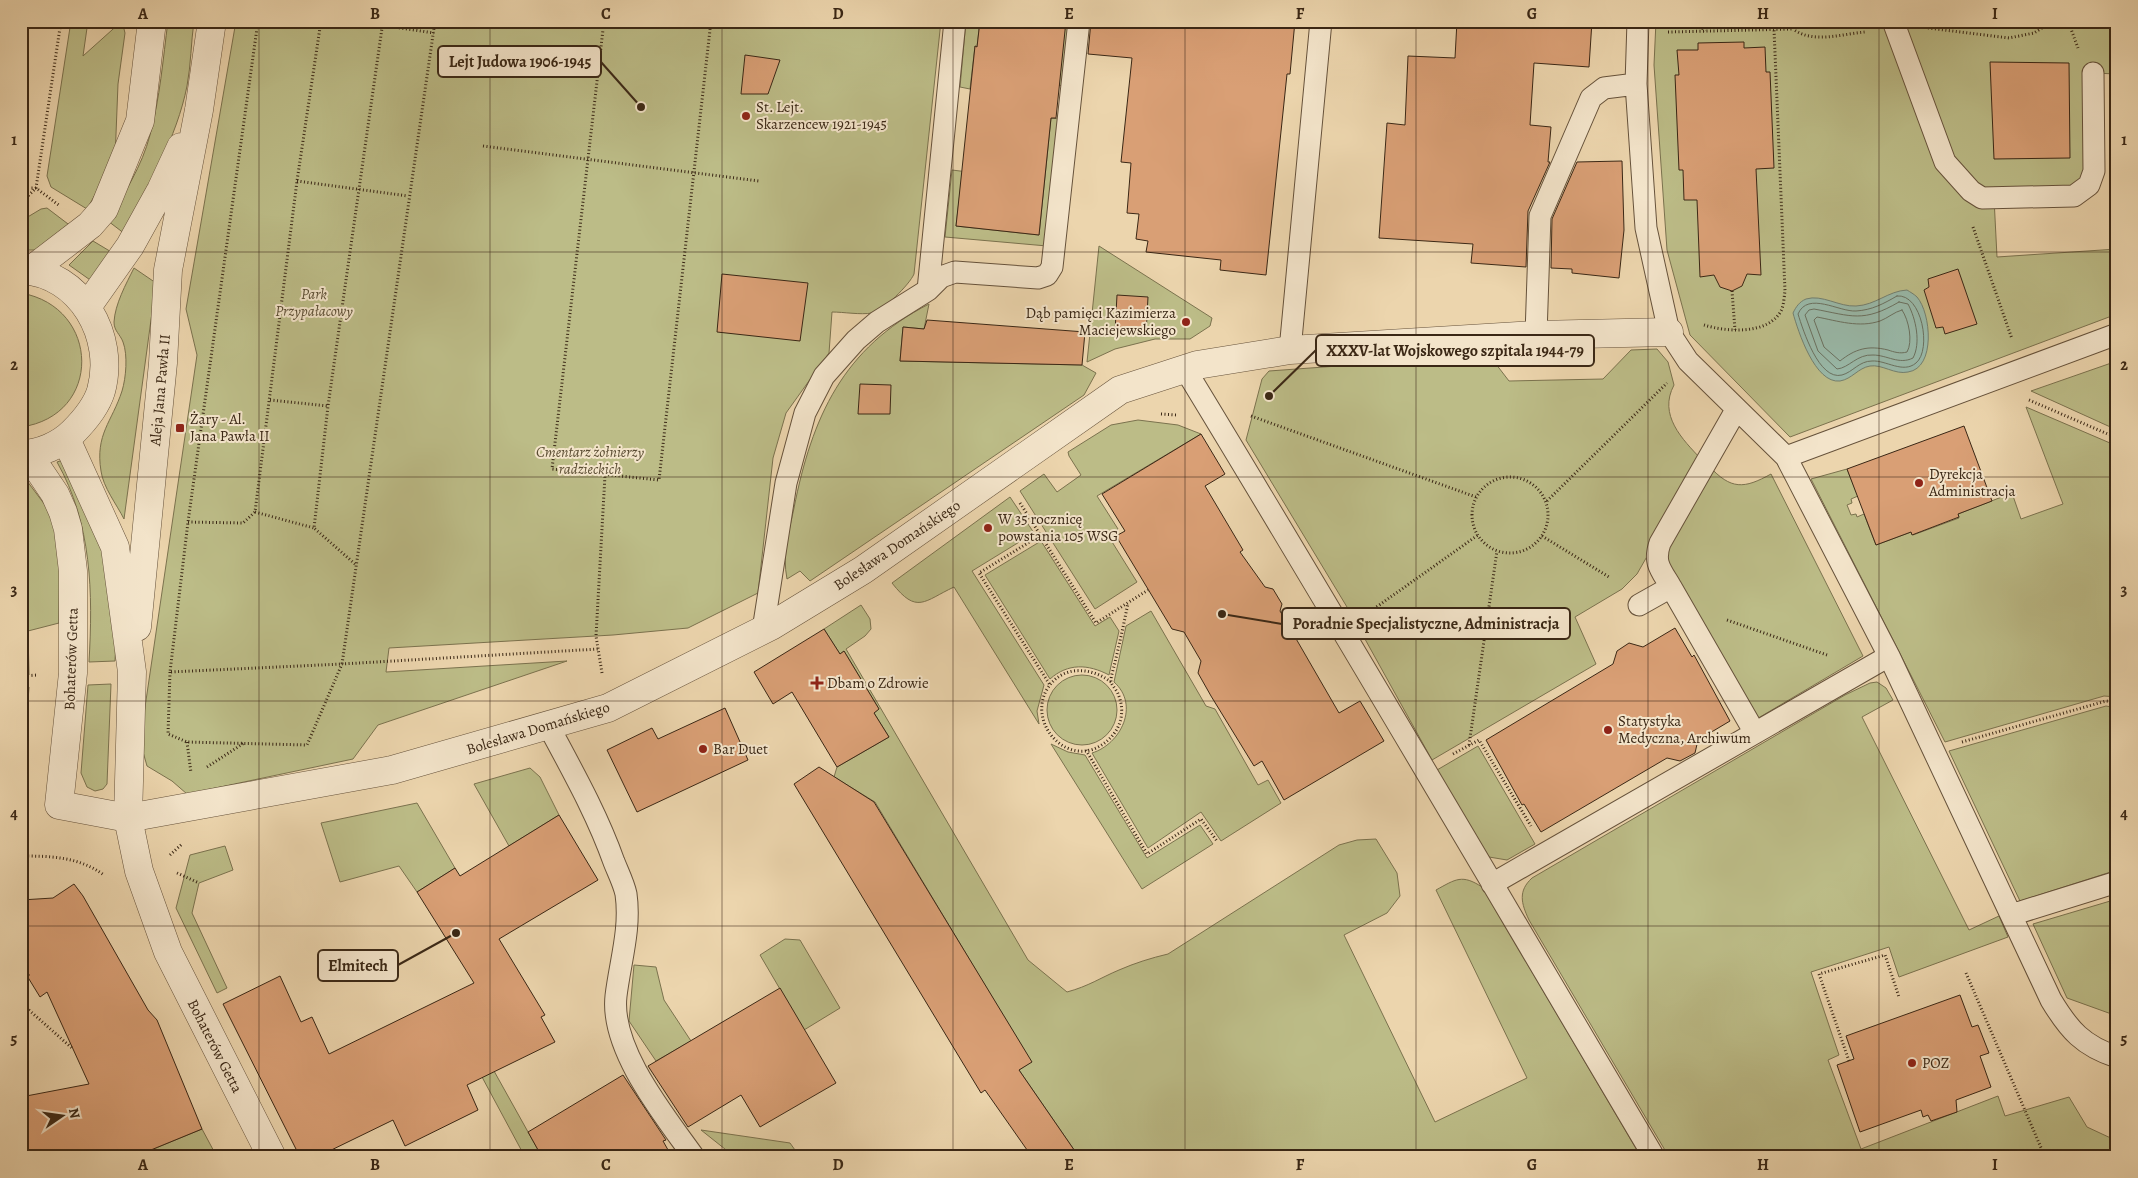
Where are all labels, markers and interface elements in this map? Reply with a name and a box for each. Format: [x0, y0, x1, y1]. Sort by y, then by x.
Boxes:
text: A [137, 3, 149, 25]
text: B [370, 3, 380, 25]
text: C [601, 3, 611, 25]
text: D [832, 3, 844, 25]
text: E [1064, 3, 1074, 25]
text: F [1296, 3, 1305, 25]
text: G [1527, 3, 1537, 25]
text: H [1757, 3, 1769, 25]
text: I [1992, 3, 1998, 25]
callout: Lejt Judowa 1906-1945 [438, 46, 601, 77]
text: Lejt Judowa 1906-1945 [449, 51, 591, 73]
place label: St. Lejt. Skarzencew 1921-1945 [756, 97, 887, 134]
marker: St. Lejt. Skarzencew 1921-1945 [740, 110, 752, 122]
text: 1 [11, 129, 17, 151]
text: 1 [2121, 129, 2127, 151]
park label: Park Przypałacowy [275, 284, 353, 321]
place label: Dąb pamięci Kazimierza Maciejewskiego [1026, 303, 1176, 340]
marker: Dąb pamięci Kazimierza Maciejewskiego [1180, 316, 1192, 328]
street label: Aleja Jana Pawła II [145, 333, 175, 448]
callout: XXXV-lat Wojskowego szpitala 1944-79 [1316, 335, 1594, 366]
text: XXXV-lat Wojskowego szpitala 1944-79 [1326, 340, 1584, 362]
text: 2 [10, 354, 18, 376]
text: 2 [2120, 354, 2128, 376]
place label: Żary - Al. Jana Pawła II [190, 409, 270, 446]
marker: Żary - Al. Jana Pawła II [174, 422, 186, 434]
park label: Cmentarz żołnierzy radzieckich [536, 442, 644, 479]
place label: Dyrekcja Administracja [1928, 464, 2015, 501]
marker: Dyrekcja Administracja [1913, 477, 1925, 489]
street label: Bolesława Domańskiego [830, 495, 964, 595]
place label: W 35 rocznicę powstania 105 WSG [997, 509, 1118, 546]
marker: W 35 rocznicę powstania 105 WSG [982, 522, 994, 534]
text: 3 [11, 579, 18, 601]
text: 3 [2121, 579, 2128, 601]
street label: Bohaterów Getta [59, 607, 83, 711]
callout: Poradnie Specjalistyczne, Administracja [1282, 608, 1570, 639]
text: Poradnie Specjalistyczne, Administracja [1292, 613, 1560, 635]
place label: Dbam o Zdrowie [827, 673, 929, 693]
marker: Dbam o Zdrowie [811, 677, 823, 689]
street label: Bolesława Domańskiego [464, 697, 612, 759]
place label: Statystyka Medyczna, Archiwum [1618, 711, 1752, 748]
marker: Statystyka Medyczna, Archiwum [1602, 724, 1614, 736]
place label: Bar Duet [713, 739, 768, 759]
marker: Bar Duet [697, 743, 709, 755]
text: 4 [10, 803, 18, 825]
text: 4 [2120, 803, 2128, 825]
callout: Elmitech [318, 950, 398, 981]
text: Elmitech [328, 955, 388, 977]
street label: Bohaterów Getta [183, 996, 247, 1096]
text: 5 [11, 1028, 18, 1050]
text: 5 [2121, 1028, 2128, 1050]
place label: POZ [1922, 1053, 1949, 1073]
marker: POZ [1906, 1057, 1918, 1069]
north arrow [38, 1090, 88, 1140]
text: N [64, 1106, 85, 1120]
text: A [137, 1154, 149, 1176]
text: B [370, 1154, 380, 1176]
text: C [601, 1154, 611, 1176]
text: D [832, 1154, 844, 1176]
text: E [1064, 1154, 1074, 1176]
text: F [1296, 1154, 1305, 1176]
text: G [1527, 1154, 1537, 1176]
text: H [1757, 1154, 1769, 1176]
text: I [1992, 1154, 1998, 1176]

